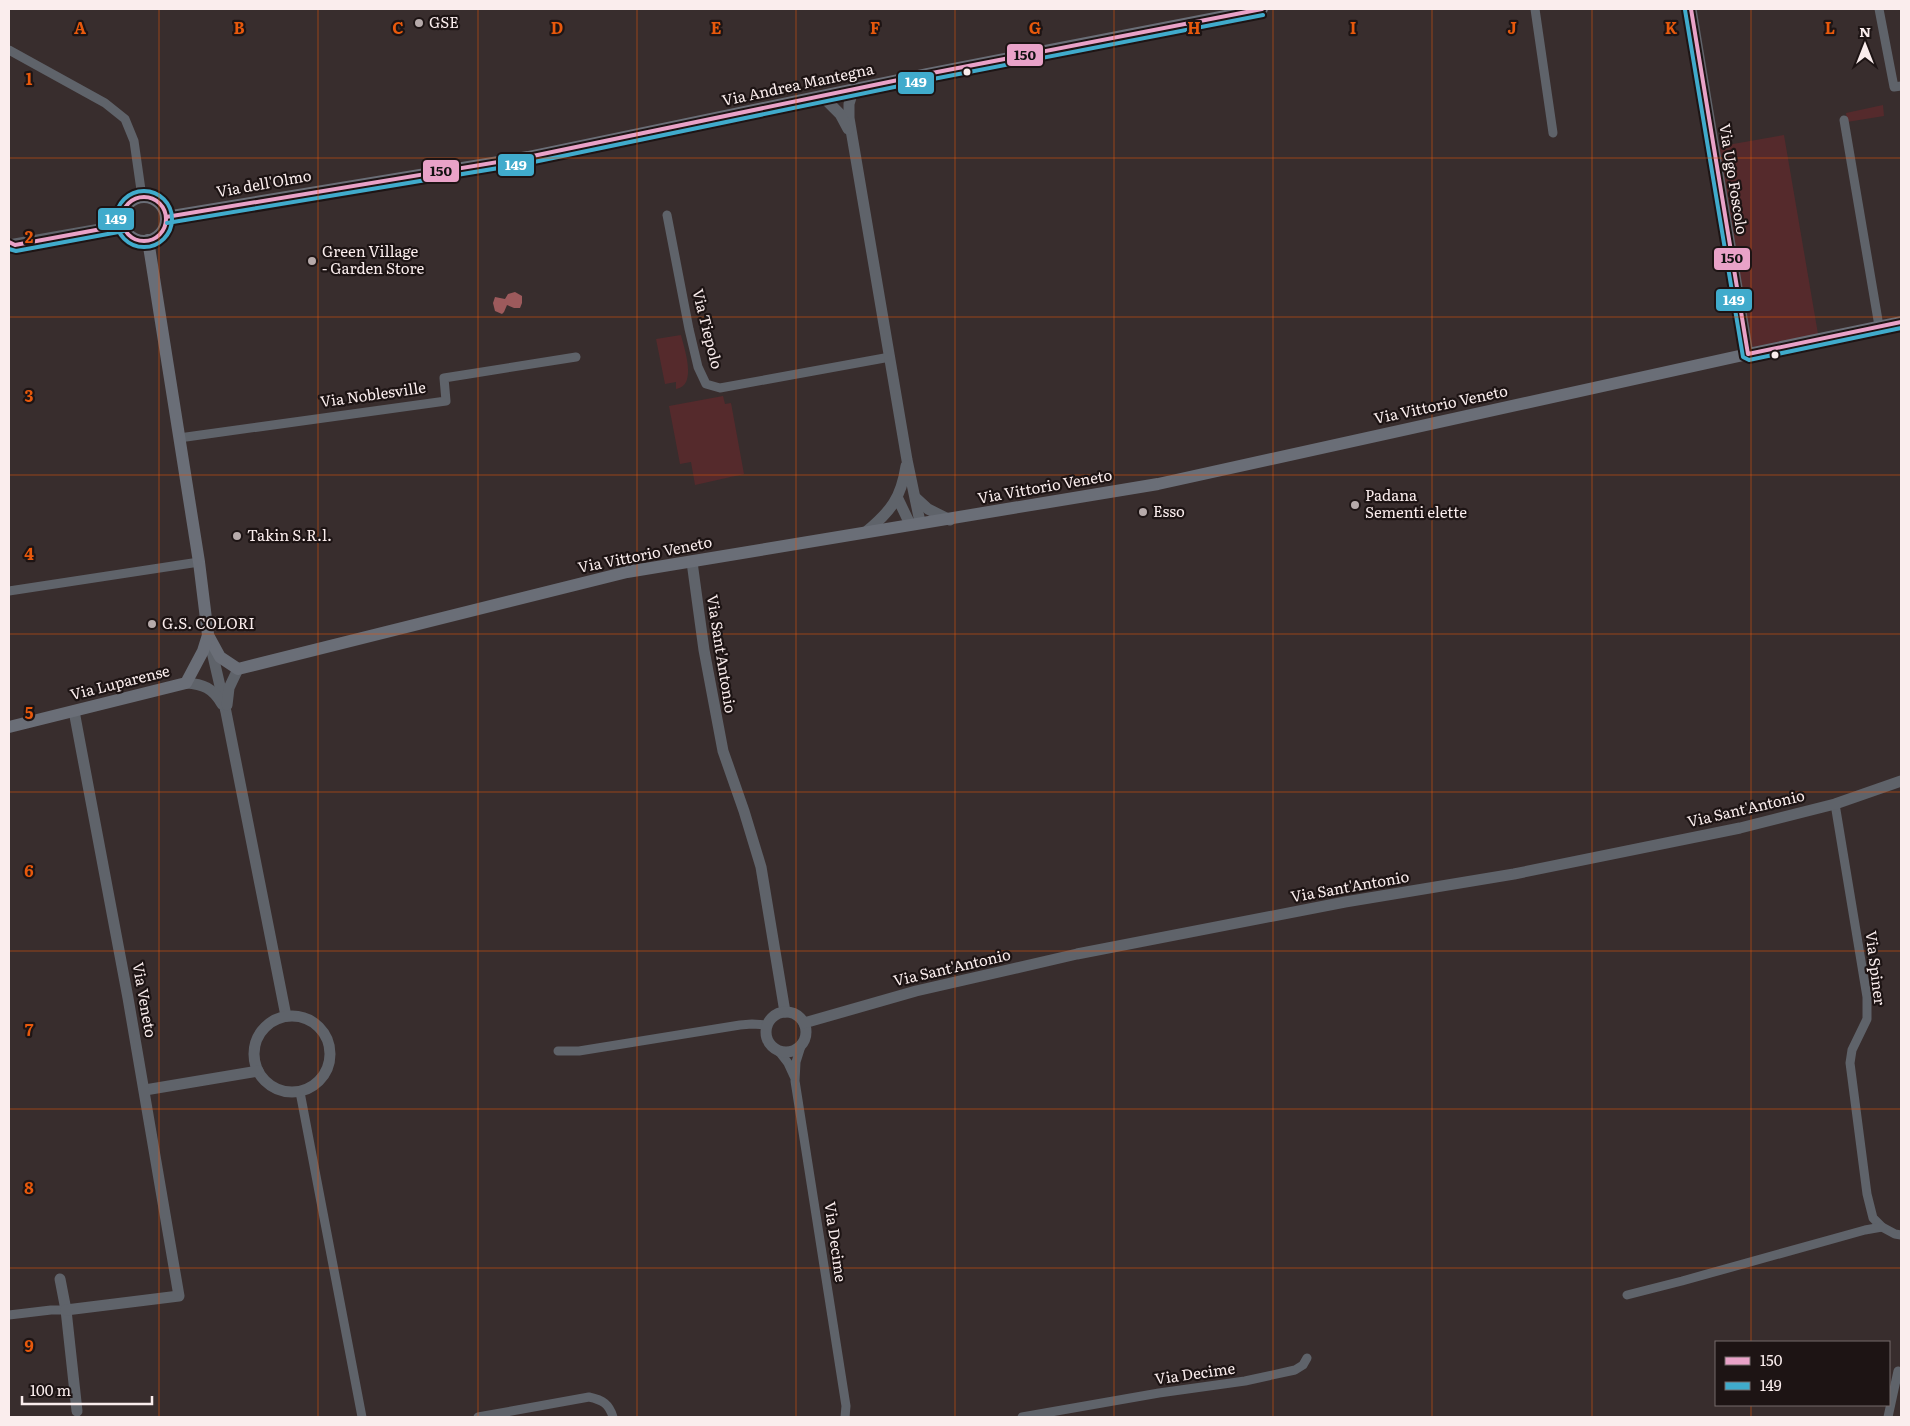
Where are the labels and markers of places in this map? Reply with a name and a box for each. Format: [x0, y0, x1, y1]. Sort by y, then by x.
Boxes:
place label: GSE [429, 10, 459, 33]
marker: GSE [413, 17, 425, 29]
unlabelled marker [962, 67, 972, 77]
place label: Green Village - Garden Store [322, 239, 424, 279]
marker: Green Village - Garden Store [306, 255, 318, 267]
unlabelled marker [1770, 350, 1780, 360]
place label: Padana Sementi elette [1365, 483, 1467, 523]
place label: Esso [1153, 499, 1185, 522]
marker: Padana Sementi elette [1349, 499, 1361, 511]
marker: Esso [1137, 506, 1149, 518]
place label: Takin S.R.l. [247, 523, 332, 546]
marker: Takin S.R.l. [231, 530, 243, 542]
place label: G.S. COLORI [162, 611, 255, 634]
marker: G.S. COLORI [146, 618, 158, 630]

